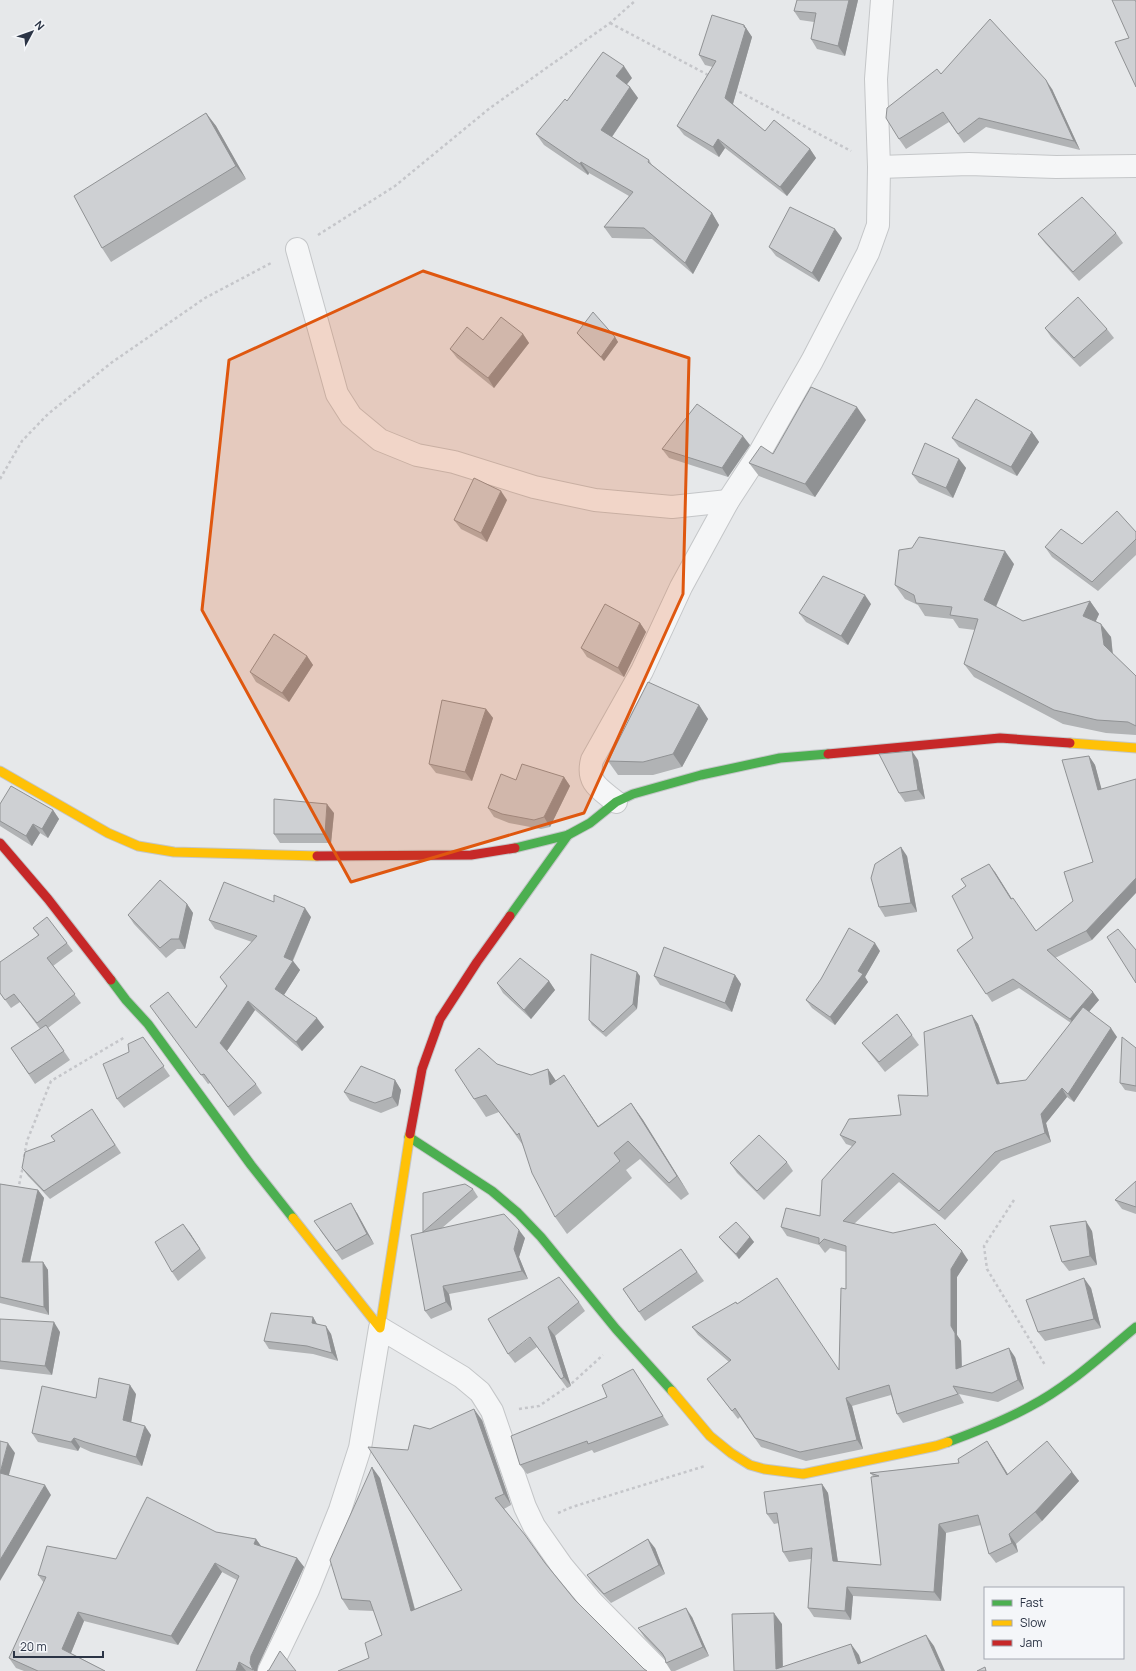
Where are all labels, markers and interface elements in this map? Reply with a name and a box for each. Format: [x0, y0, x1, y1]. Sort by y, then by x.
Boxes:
north arrow [12, 12, 52, 52]
text: N [32, 17, 48, 33]
legend [984, 1587, 1124, 1659]
text: Fast [1020, 1594, 1044, 1611]
text: Slow [1020, 1614, 1046, 1631]
scale bar [14, 1633, 103, 1659]
text: Jam [1020, 1634, 1042, 1651]
text: 20 m [20, 1638, 47, 1655]

